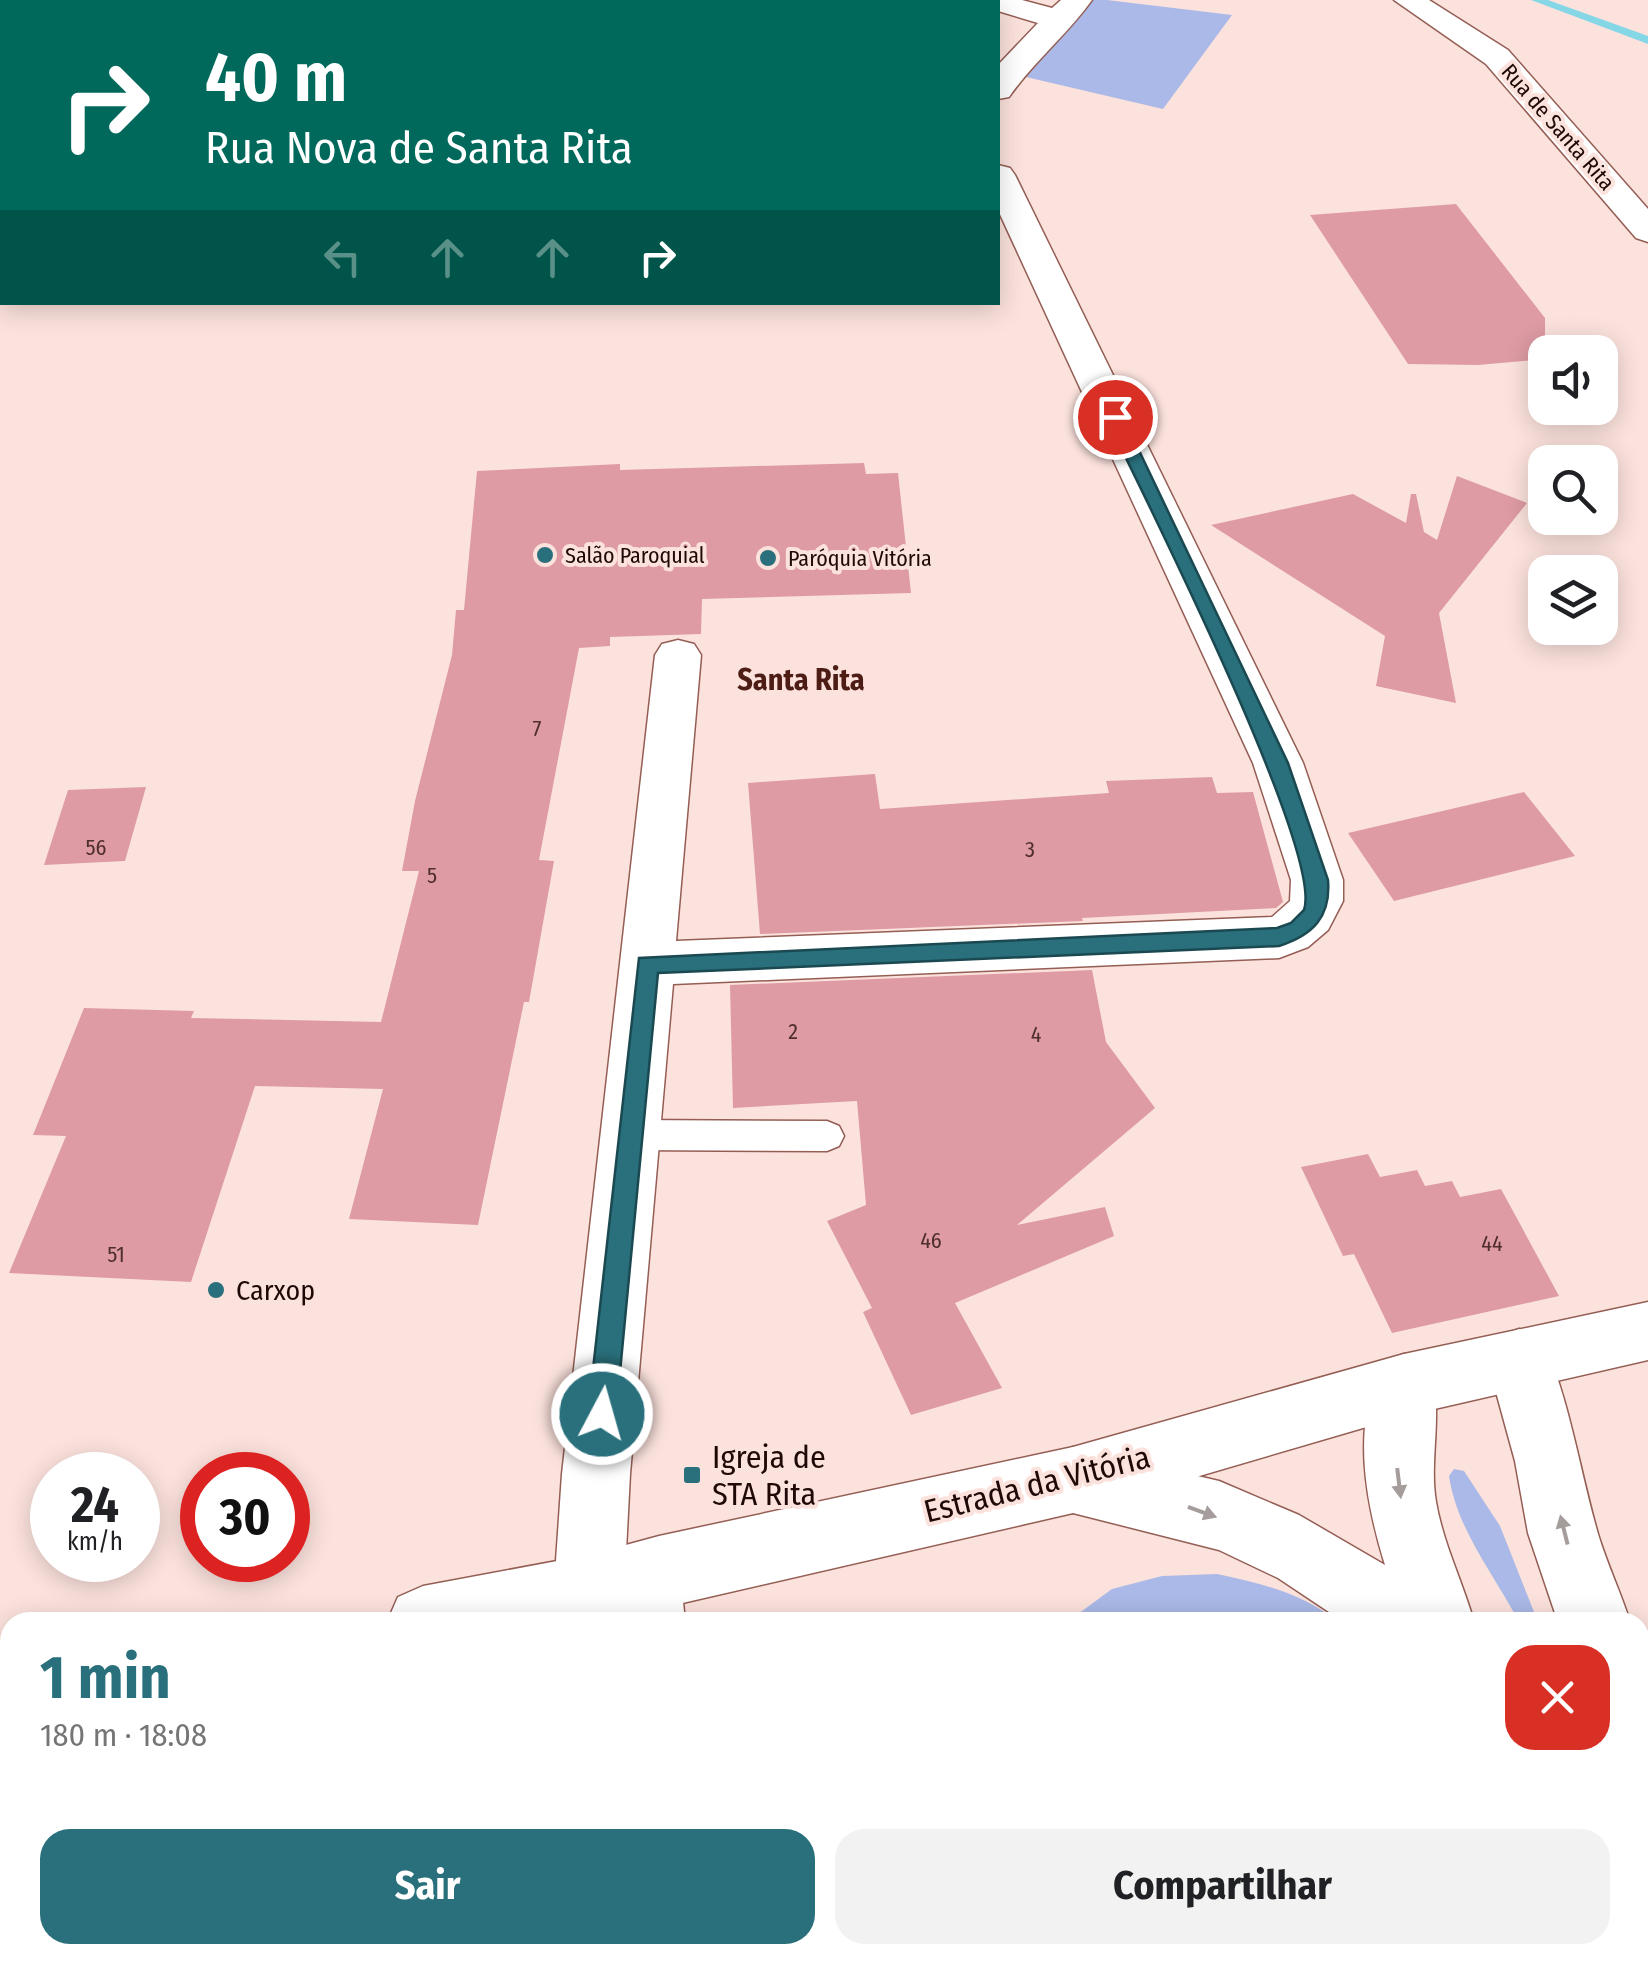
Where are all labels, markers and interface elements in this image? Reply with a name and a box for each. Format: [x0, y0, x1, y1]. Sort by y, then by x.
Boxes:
text: 40 m [205, 36, 347, 120]
icon: right [40, 40, 170, 170]
street label: Rua de Santa Rita [1496, 58, 1620, 196]
text: Rua Nova de Santa Rita [205, 121, 633, 175]
icon: left [315, 230, 370, 285]
icon: ahead [420, 230, 475, 285]
icon: ahead [525, 230, 580, 285]
icon: right [630, 230, 685, 285]
map controls [1528, 335, 1618, 645]
button: sound [1528, 335, 1618, 425]
pin [1073, 375, 1158, 460]
icon: arrive [1088, 390, 1143, 445]
button: search [1528, 445, 1618, 535]
place label: Salão Paroquial [565, 542, 705, 569]
marker: Salão Paroquial [534, 544, 556, 566]
place label: Paróquia Vitória [788, 545, 932, 572]
marker: Paróquia Vitória [757, 547, 779, 569]
button: layers [1528, 555, 1618, 645]
district label: Santa Rita [737, 662, 865, 698]
house number: 7 [533, 715, 542, 742]
house number: 56 [85, 834, 107, 861]
house number: 3 [1025, 836, 1035, 863]
house number: 5 [427, 862, 437, 889]
house number: 2 [788, 1018, 798, 1045]
house number: 4 [1031, 1021, 1042, 1048]
house number: 46 [920, 1227, 942, 1254]
house number: 44 [1481, 1230, 1503, 1257]
house number: 51 [107, 1241, 125, 1268]
place label: Carxop [236, 1274, 315, 1307]
marker: Carxop [205, 1279, 227, 1301]
position arrow [550, 1362, 654, 1466]
place label: Igreja de STA Rita [712, 1438, 826, 1513]
street label: Estrada da Vitória [920, 1438, 1154, 1530]
speed limit sign: 30 [180, 1452, 310, 1582]
marker: Igreja de STA Rita [681, 1464, 703, 1486]
one-way arrow [1391, 1467, 1407, 1499]
text: 24 [71, 1475, 119, 1535]
one-way arrow [1187, 1505, 1217, 1520]
one-way arrow [1555, 1514, 1571, 1545]
text: km/h [67, 1527, 123, 1557]
text: 1 min [40, 1642, 171, 1714]
button: close [1505, 1645, 1610, 1750]
text: 180 m · 18:08 [40, 1716, 207, 1754]
button: Sair [40, 1829, 815, 1944]
button: Compartilhar [835, 1829, 1610, 1944]

